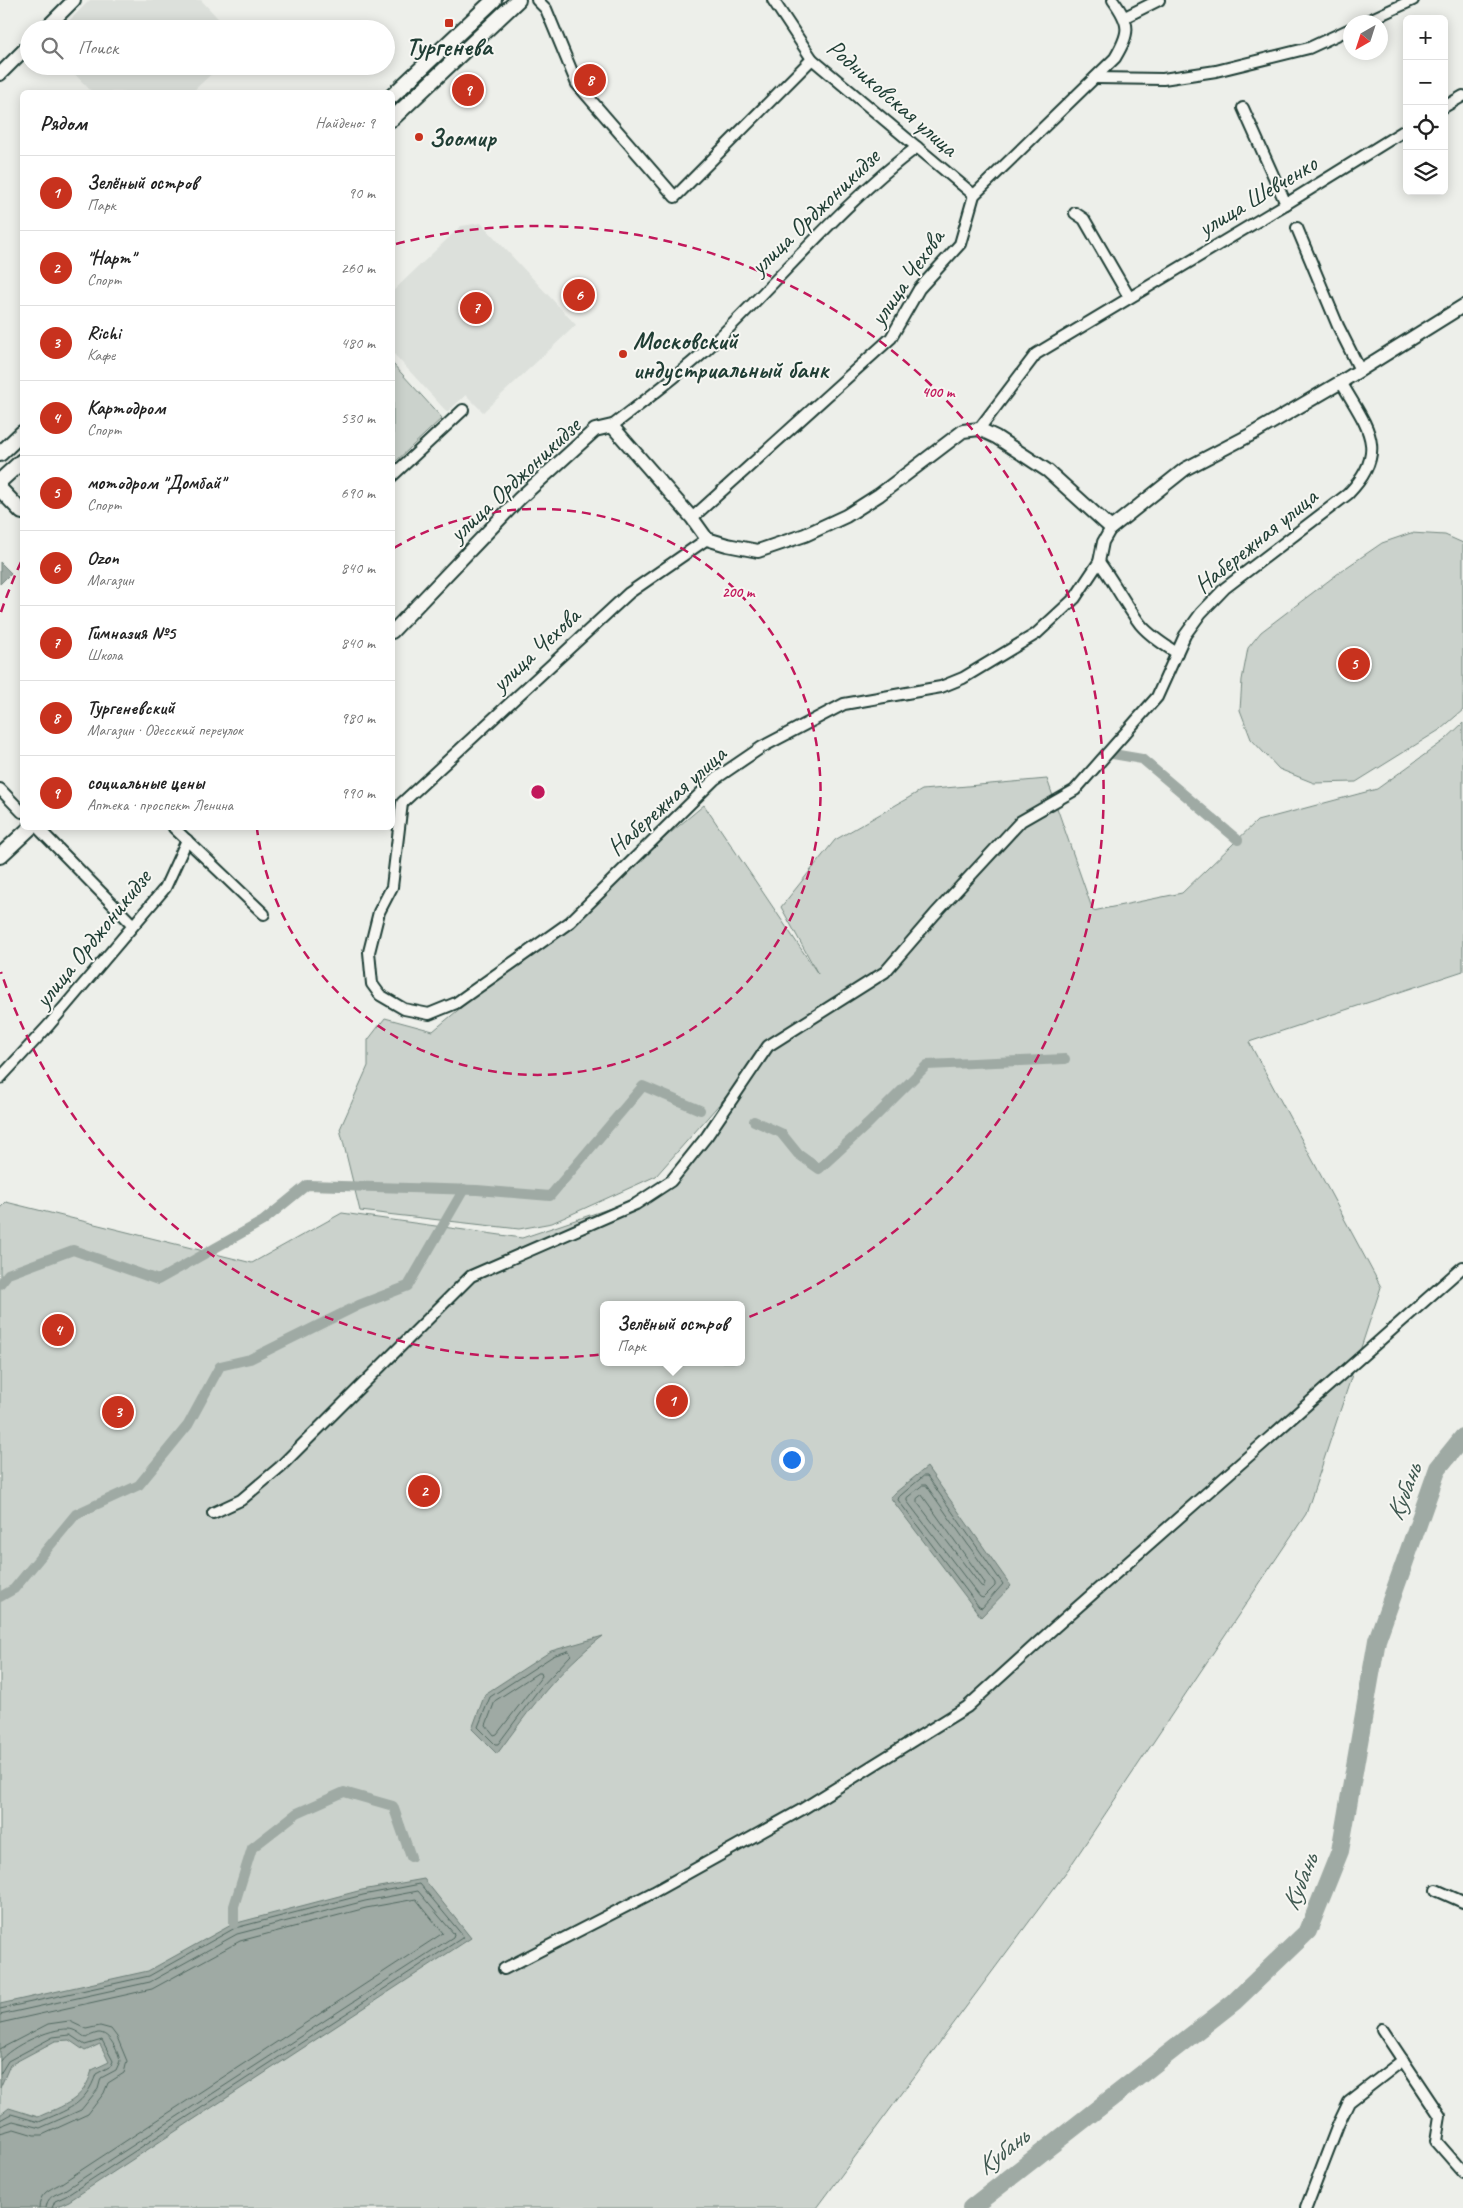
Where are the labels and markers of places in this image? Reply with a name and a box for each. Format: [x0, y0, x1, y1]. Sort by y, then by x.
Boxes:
marker: Тургенева [443, 17, 455, 29]
place label: Тургенева [406, 31, 494, 63]
pin: 8 [574, 61, 606, 99]
pin: 9 [452, 71, 484, 109]
place label: Зоомир [429, 122, 498, 154]
marker: Зоомир [413, 131, 425, 143]
pin: 6 [563, 276, 595, 314]
pin: 7 [460, 289, 492, 327]
place label: Московский индустриальный банк [633, 325, 830, 386]
marker: Московский индустриальный банк [617, 348, 629, 360]
pin: 5 [1338, 645, 1370, 683]
centre of rings [529, 783, 547, 801]
pin: 4 [42, 1311, 74, 1349]
pin: 1 [656, 1382, 688, 1420]
pin: 3 [102, 1393, 134, 1431]
pin: 2 [408, 1472, 440, 1510]

